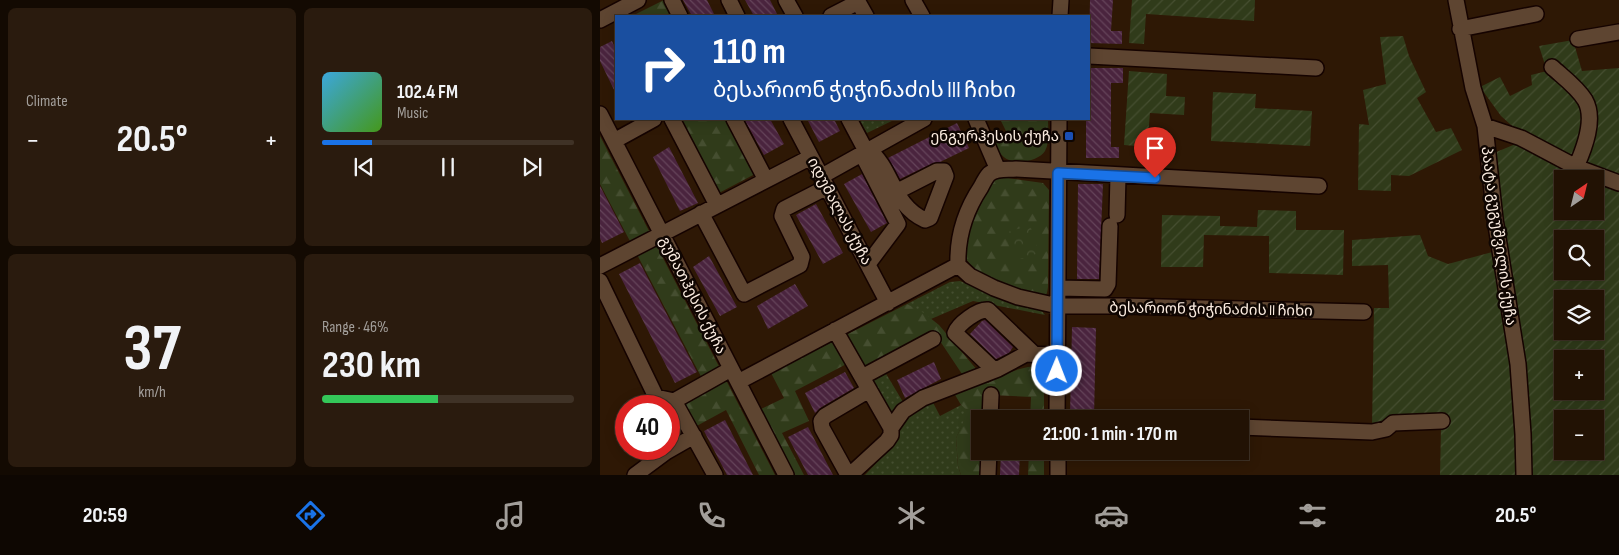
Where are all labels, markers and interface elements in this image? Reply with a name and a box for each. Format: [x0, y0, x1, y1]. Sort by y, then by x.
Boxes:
text: 110 m [713, 31, 786, 74]
icon: right [630, 35, 695, 100]
text: ბესარიონ ჭიჭინაძის III ჩიხი [713, 77, 1016, 104]
text: 102.4 FM [397, 81, 458, 104]
text: Climate [26, 92, 68, 111]
text: Music [397, 104, 428, 123]
text: 20.5° [116, 117, 188, 162]
text: − [26, 124, 40, 157]
text: + [264, 124, 278, 157]
place label: ენგურჰესის ქუჩა [930, 127, 1059, 146]
pin [1134, 127, 1176, 178]
marker: ენგურჰესის ქუჩა [1063, 130, 1075, 142]
icon: arrive [1141, 134, 1169, 162]
street label: პაატა გუგუშვილის ქუჩა [1477, 145, 1520, 327]
icon: previous [350, 153, 378, 181]
icon: pause [434, 153, 462, 181]
icon: next [518, 153, 546, 181]
street label: იდუმალას ქუჩა [803, 154, 876, 268]
north arrow [1554, 170, 1604, 220]
map controls [1554, 170, 1604, 460]
button: search [1554, 230, 1604, 280]
street label: გუმათჰესის ქუჩა [655, 233, 730, 357]
button: layers [1554, 290, 1604, 340]
street label: ბესარიონ ჭიჭინაძის II ჩიხი [1109, 298, 1313, 321]
text: 37 [123, 311, 181, 389]
text: Range · 46% [322, 318, 389, 337]
text: 230 km [322, 343, 421, 388]
position arrow [1030, 344, 1082, 396]
button: + [1554, 350, 1604, 400]
text: km/h [138, 383, 166, 402]
speed limit sign: 40 [615, 395, 680, 460]
button: − [1554, 410, 1604, 460]
text: 21:00 · 1 min · 170 m [1043, 423, 1177, 446]
icon: directions [293, 498, 328, 533]
icon: music [493, 498, 528, 533]
icon: phone [694, 498, 729, 533]
icon: climate [894, 498, 929, 533]
icon: car [1094, 498, 1129, 533]
icon: filters [1295, 498, 1330, 533]
text: 20:59 [83, 502, 128, 529]
text: 20.5° [1495, 502, 1536, 529]

